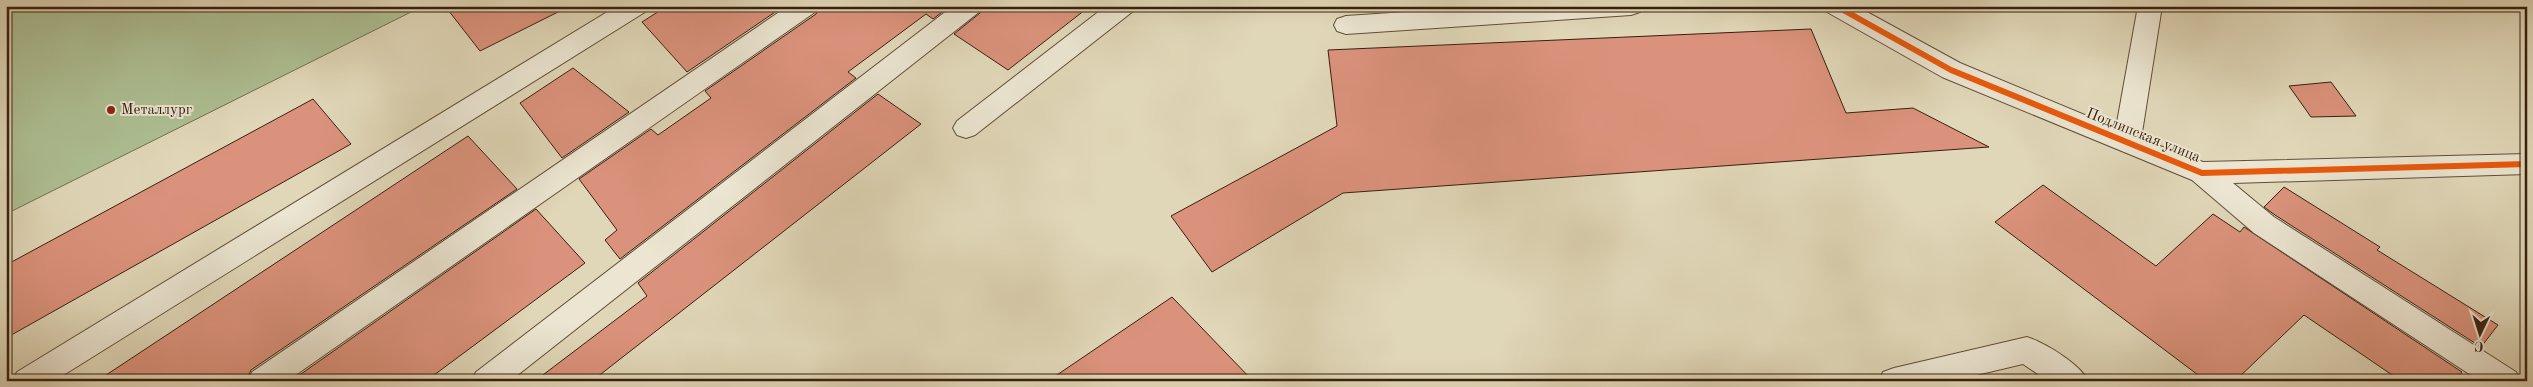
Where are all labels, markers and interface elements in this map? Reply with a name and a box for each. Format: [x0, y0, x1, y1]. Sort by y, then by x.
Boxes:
place label: Металлург [121, 103, 192, 118]
marker: Металлург [105, 104, 117, 116]
street label: Подлипская улица [2084, 106, 2203, 166]
north arrow [2456, 310, 2506, 360]
text: С [2474, 339, 2484, 353]

